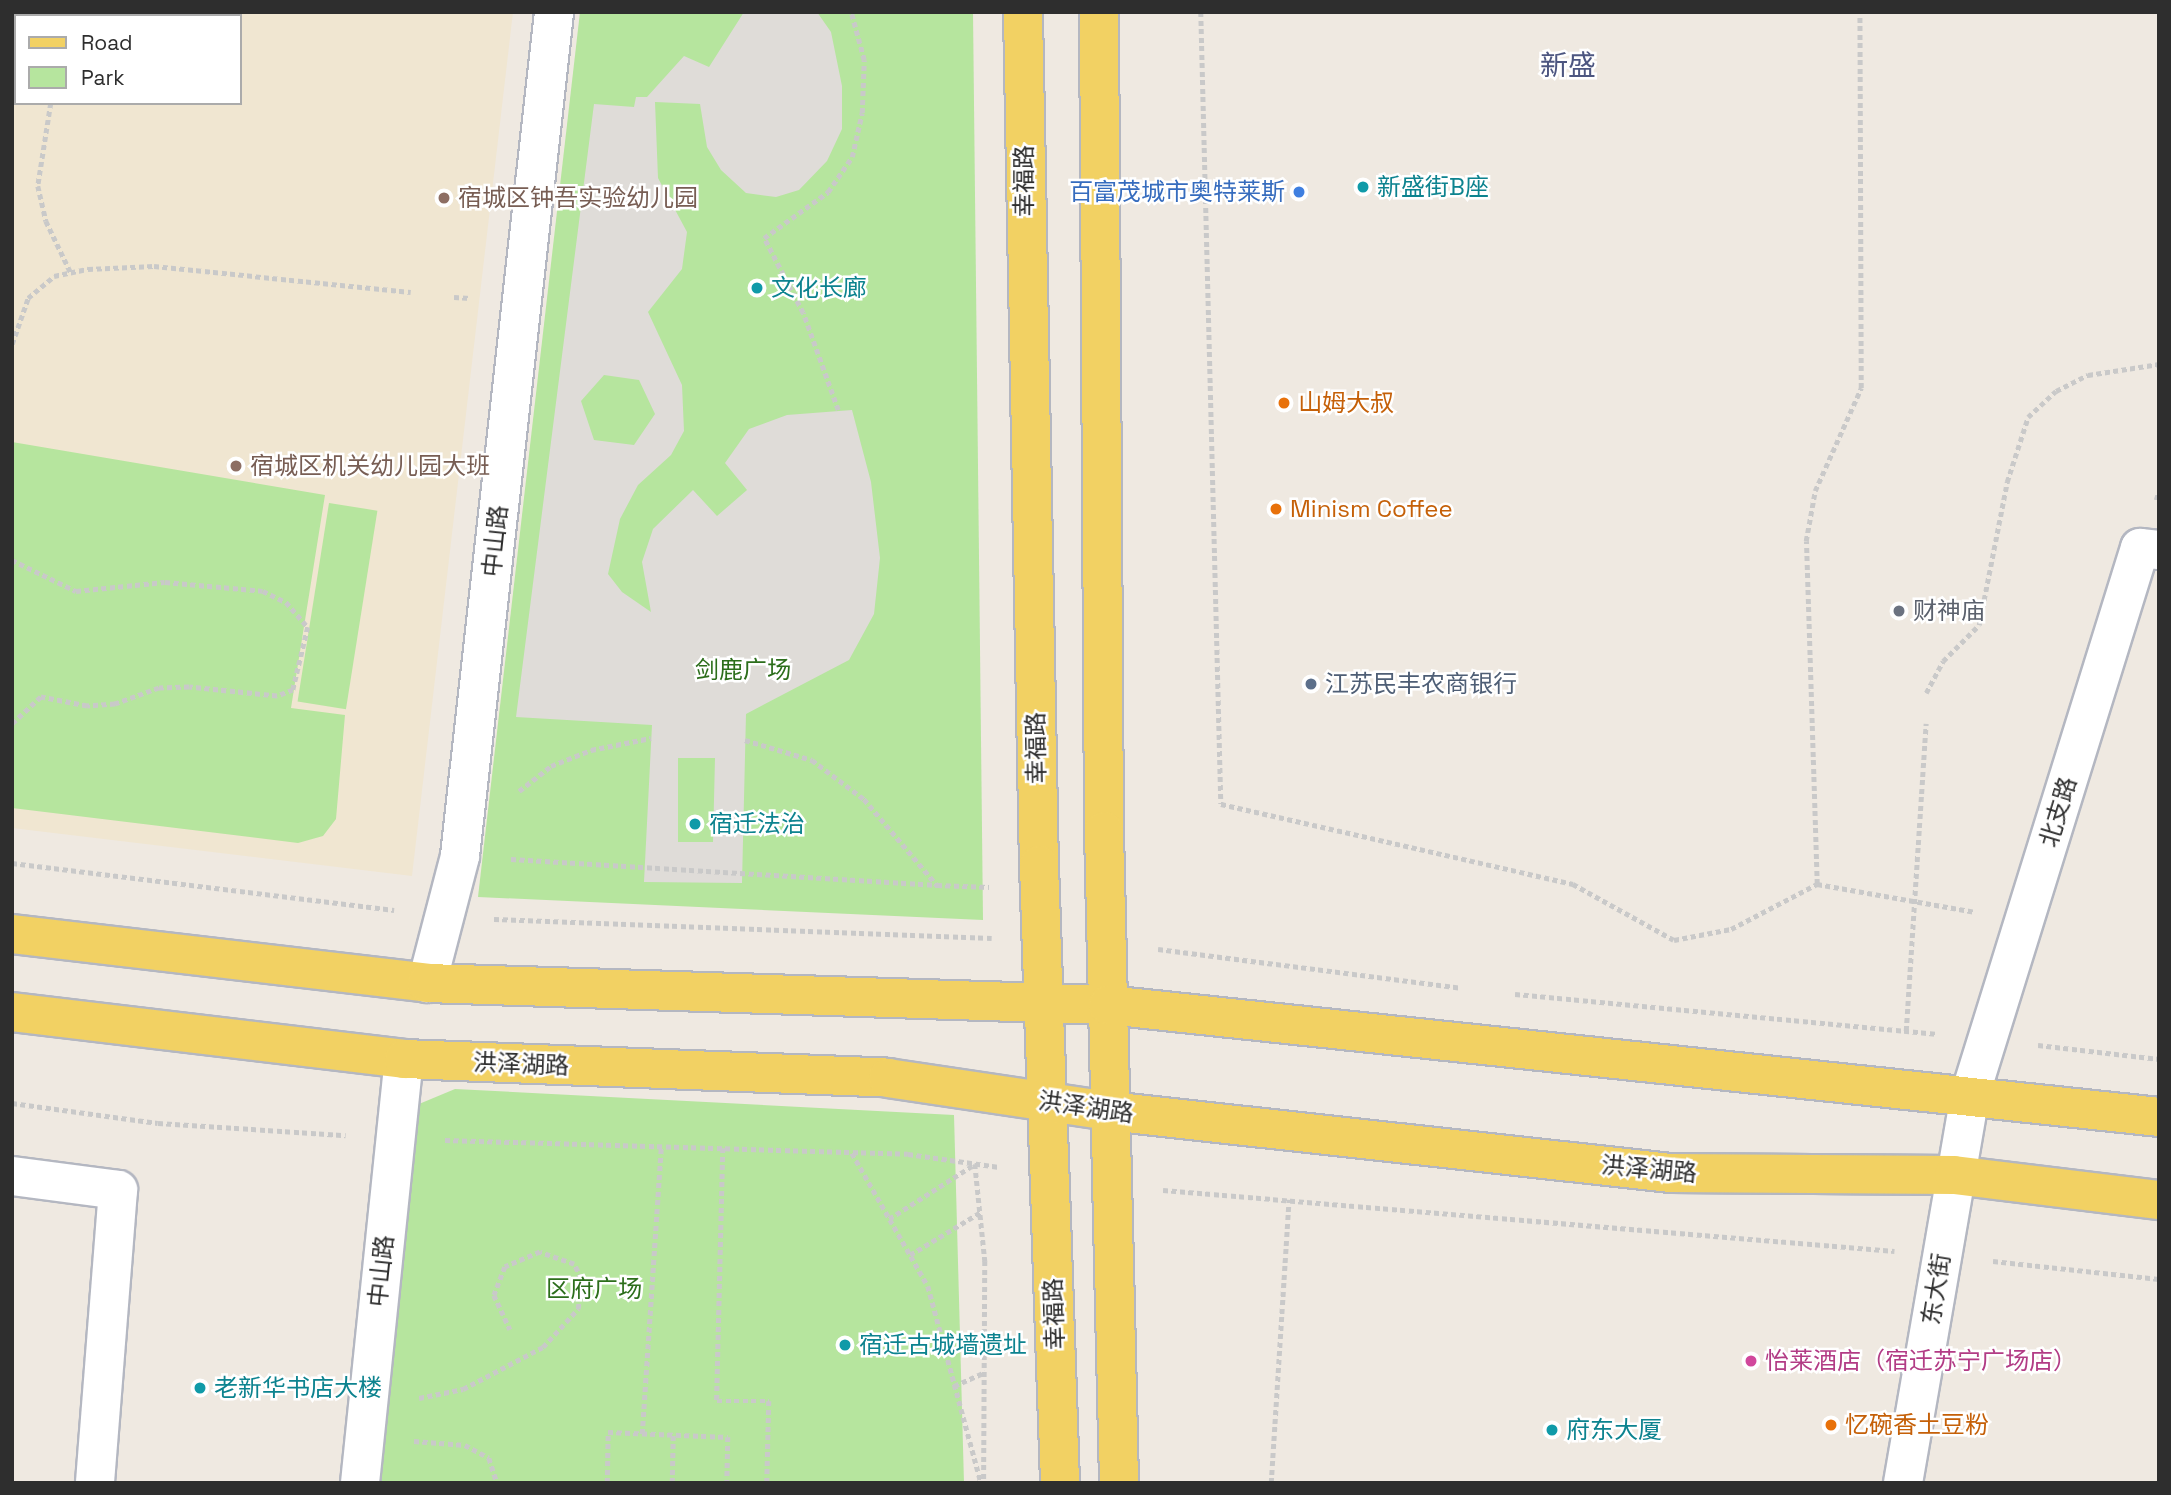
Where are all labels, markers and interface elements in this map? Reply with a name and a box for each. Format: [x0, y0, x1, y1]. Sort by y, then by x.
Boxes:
legend [14, 14, 242, 105]
text: Road [81, 29, 133, 56]
district label: 新盛 [1540, 48, 1596, 82]
text: Park [81, 64, 125, 91]
street label: 幸福路 [1010, 145, 1038, 217]
place label: 新盛街B座 [1377, 173, 1489, 201]
place label: 百富茂城市奥特莱斯 [1069, 178, 1285, 206]
marker: 新盛街B座 [1355, 179, 1371, 195]
place label: 宿城区钟吾实验幼儿园 [458, 184, 698, 212]
marker: 百富茂城市奥特莱斯 [1291, 184, 1307, 200]
marker: 宿城区钟吾实验幼儿园 [436, 190, 452, 206]
place label: 文化长廊 [771, 274, 867, 302]
marker: 文化长廊 [749, 280, 765, 296]
place label: 山姆大叔 [1298, 389, 1394, 417]
marker: 山姆大叔 [1276, 395, 1292, 411]
place label: 宿城区机关幼儿园大班 [250, 452, 490, 480]
marker: 宿城区机关幼儿园大班 [228, 458, 244, 474]
place label: Minism Coffee [1290, 495, 1453, 523]
marker: Minism Coffee [1268, 501, 1284, 517]
street label: 中山路 [477, 504, 513, 578]
place label: 财神庙 [1913, 597, 1985, 625]
marker: 财神庙 [1891, 603, 1907, 619]
park label: 剑鹿广场 [695, 656, 791, 684]
place label: 江苏民丰农商银行 [1325, 670, 1517, 698]
marker: 江苏民丰农商银行 [1303, 676, 1319, 692]
street label: 幸福路 [1021, 712, 1051, 784]
street label: 北支路 [2034, 773, 2082, 851]
place label: 宿迁法治 [709, 810, 805, 838]
marker: 宿迁法治 [687, 816, 703, 832]
street label: 洪泽湖路 [473, 1048, 569, 1080]
street label: 洪泽湖路 [1036, 1086, 1136, 1128]
street label: 洪泽湖路 [1600, 1150, 1698, 1188]
street label: 中山路 [363, 1234, 399, 1308]
street label: 东大街 [1916, 1251, 1956, 1327]
park label: 区府广场 [546, 1275, 642, 1303]
street label: 幸福路 [1038, 1278, 1070, 1350]
place label: 宿迁古城墙遗址 [859, 1331, 1027, 1359]
marker: 宿迁古城墙遗址 [837, 1337, 853, 1353]
place label: 怡莱酒店（宿迁苏宁广场店） [1765, 1347, 2077, 1375]
marker: 怡莱酒店（宿迁苏宁广场店） [1743, 1353, 1759, 1369]
place label: 老新华书店大楼 [214, 1374, 382, 1402]
marker: 老新华书店大楼 [192, 1380, 208, 1396]
place label: 忆碗香土豆粉 [1845, 1411, 1989, 1439]
place label: 府东大厦 [1566, 1416, 1662, 1444]
marker: 忆碗香土豆粉 [1823, 1417, 1839, 1433]
marker: 府东大厦 [1544, 1422, 1560, 1438]

